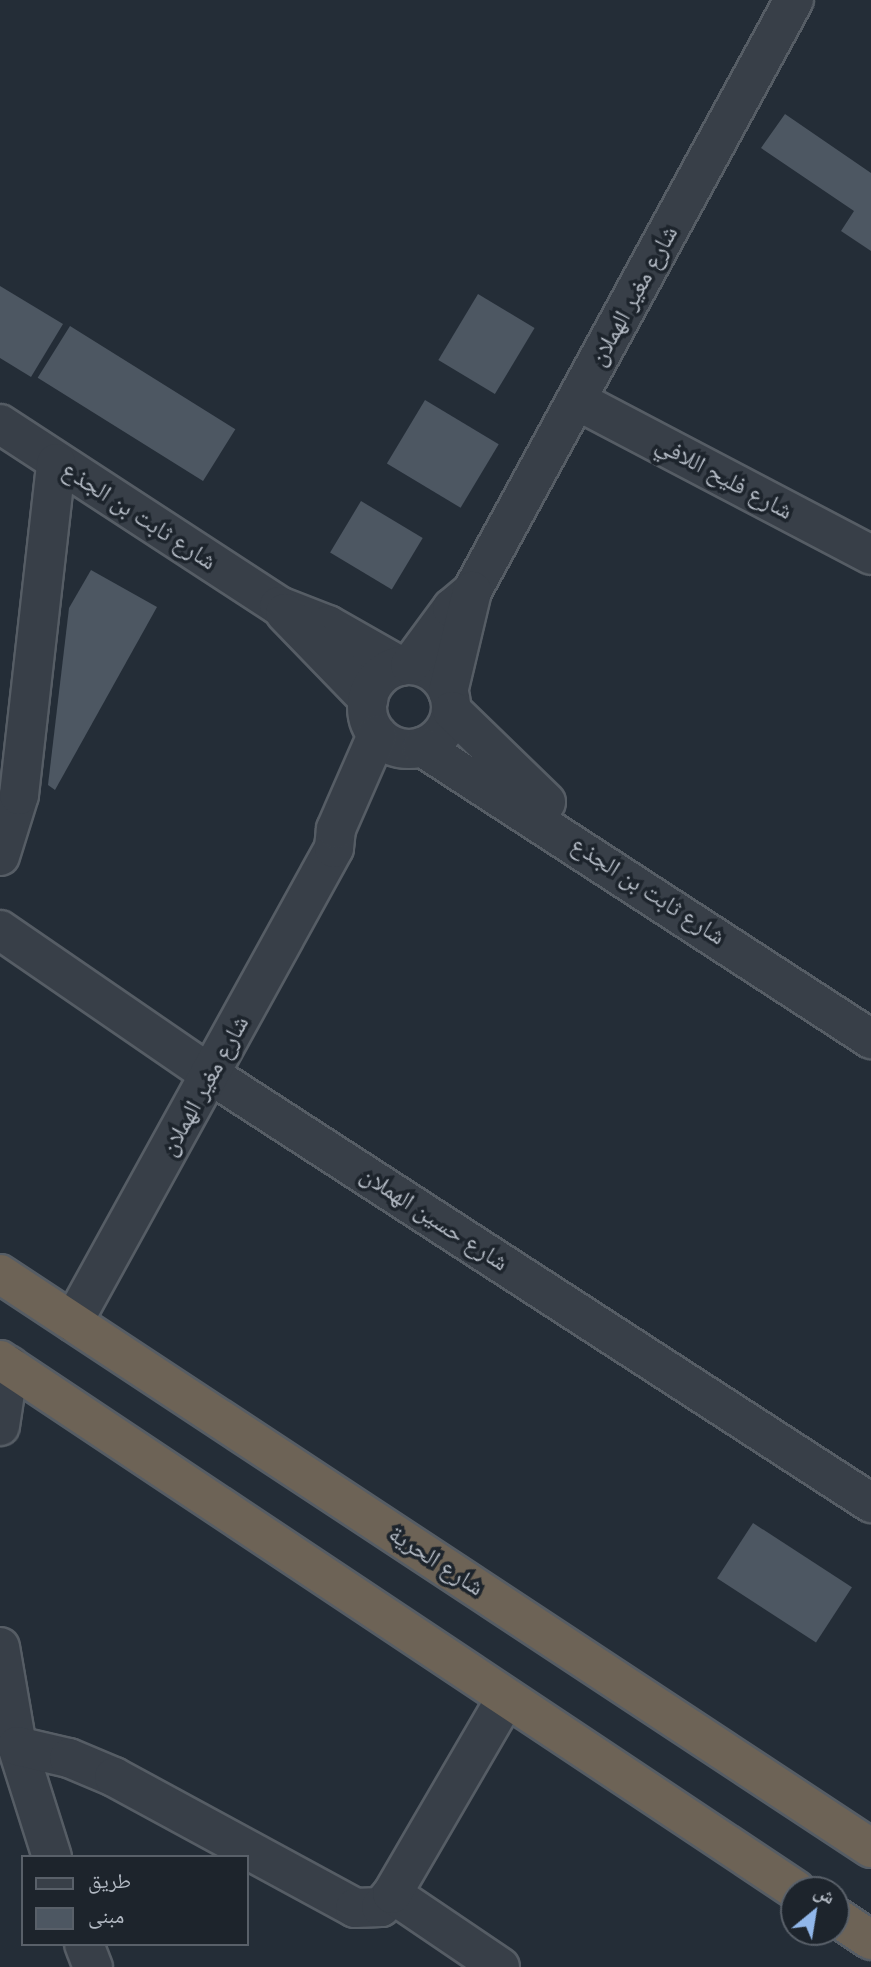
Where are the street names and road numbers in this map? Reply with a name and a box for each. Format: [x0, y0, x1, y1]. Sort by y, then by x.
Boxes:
street label: شارع مغير الهملان [584, 221, 684, 371]
street label: شارع فليح اللافي [651, 430, 797, 526]
street label: شارع ثابت بن الجذع [56, 455, 222, 577]
street label: شارع ثابت بن الجذع [565, 830, 731, 952]
street label: شارع مغير الهملان [155, 1011, 255, 1161]
street label: شارع حسين الهملان [355, 1160, 513, 1278]
street label: شارع الحرية [383, 1520, 489, 1602]

